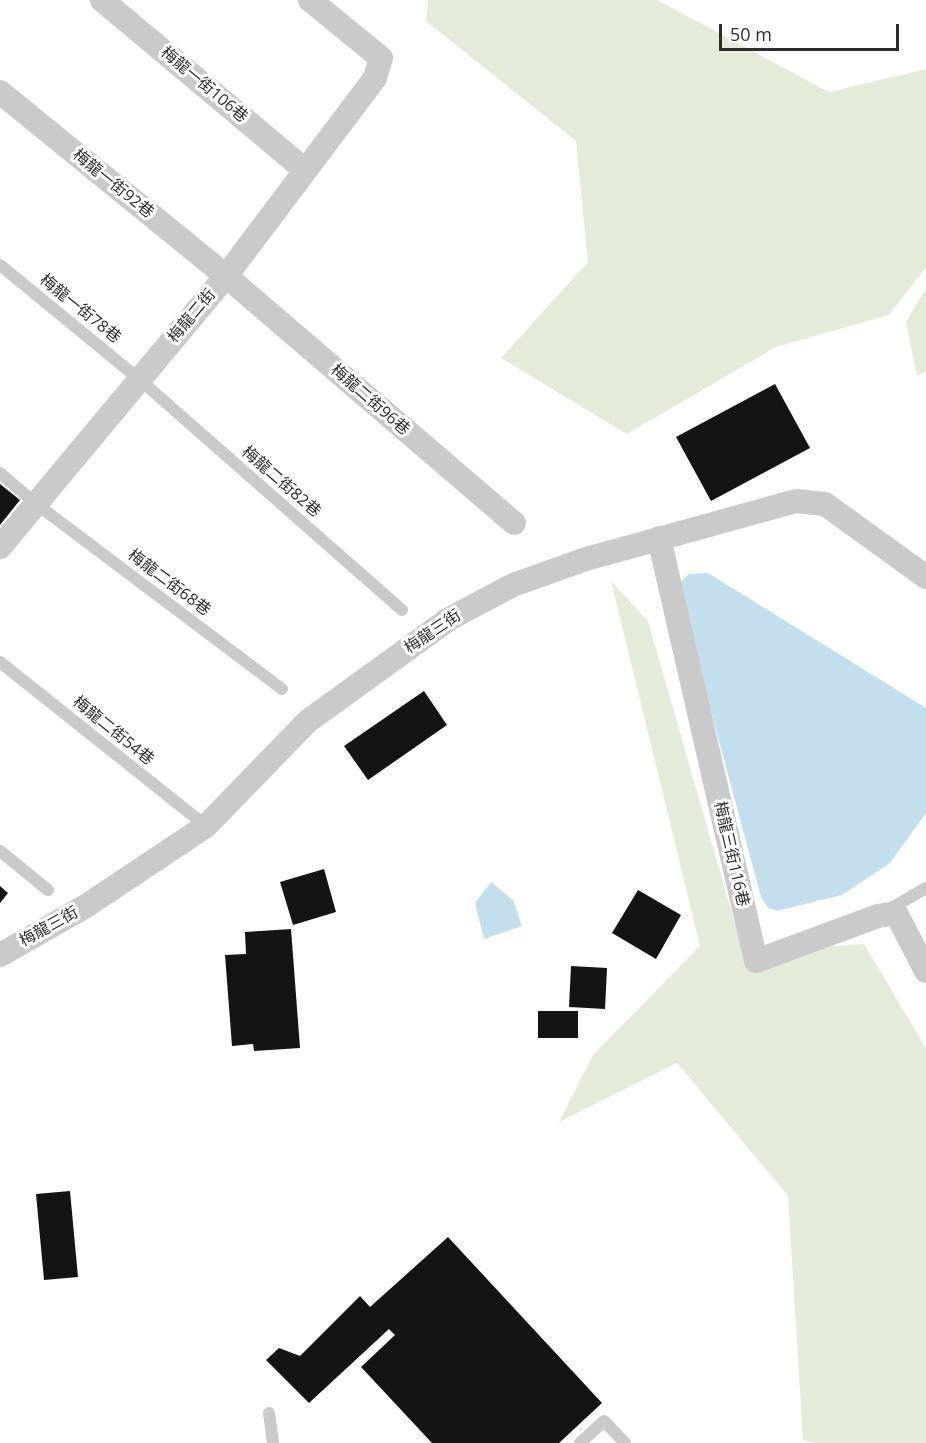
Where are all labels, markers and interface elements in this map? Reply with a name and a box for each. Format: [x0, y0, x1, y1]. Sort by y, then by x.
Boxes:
scale bar [722, 12, 902, 50]
text: 50 m [730, 22, 772, 46]
street label: 梅龍一街106巷 [157, 43, 251, 127]
street label: 梅龍一街92巷 [69, 146, 157, 222]
street label: 梅龍一街78巷 [36, 271, 124, 347]
street label: 梅龍二街 [164, 285, 220, 347]
street label: 梅龍二街96巷 [327, 361, 413, 439]
street label: 梅龍二街82巷 [238, 443, 324, 521]
street label: 梅龍二街68巷 [124, 546, 214, 620]
street label: 梅龍三街 [401, 606, 465, 658]
street label: 梅龍二街54巷 [69, 693, 157, 769]
street label: 梅龍三街116巷 [710, 799, 752, 909]
street label: 梅龍三街 [16, 903, 82, 951]

